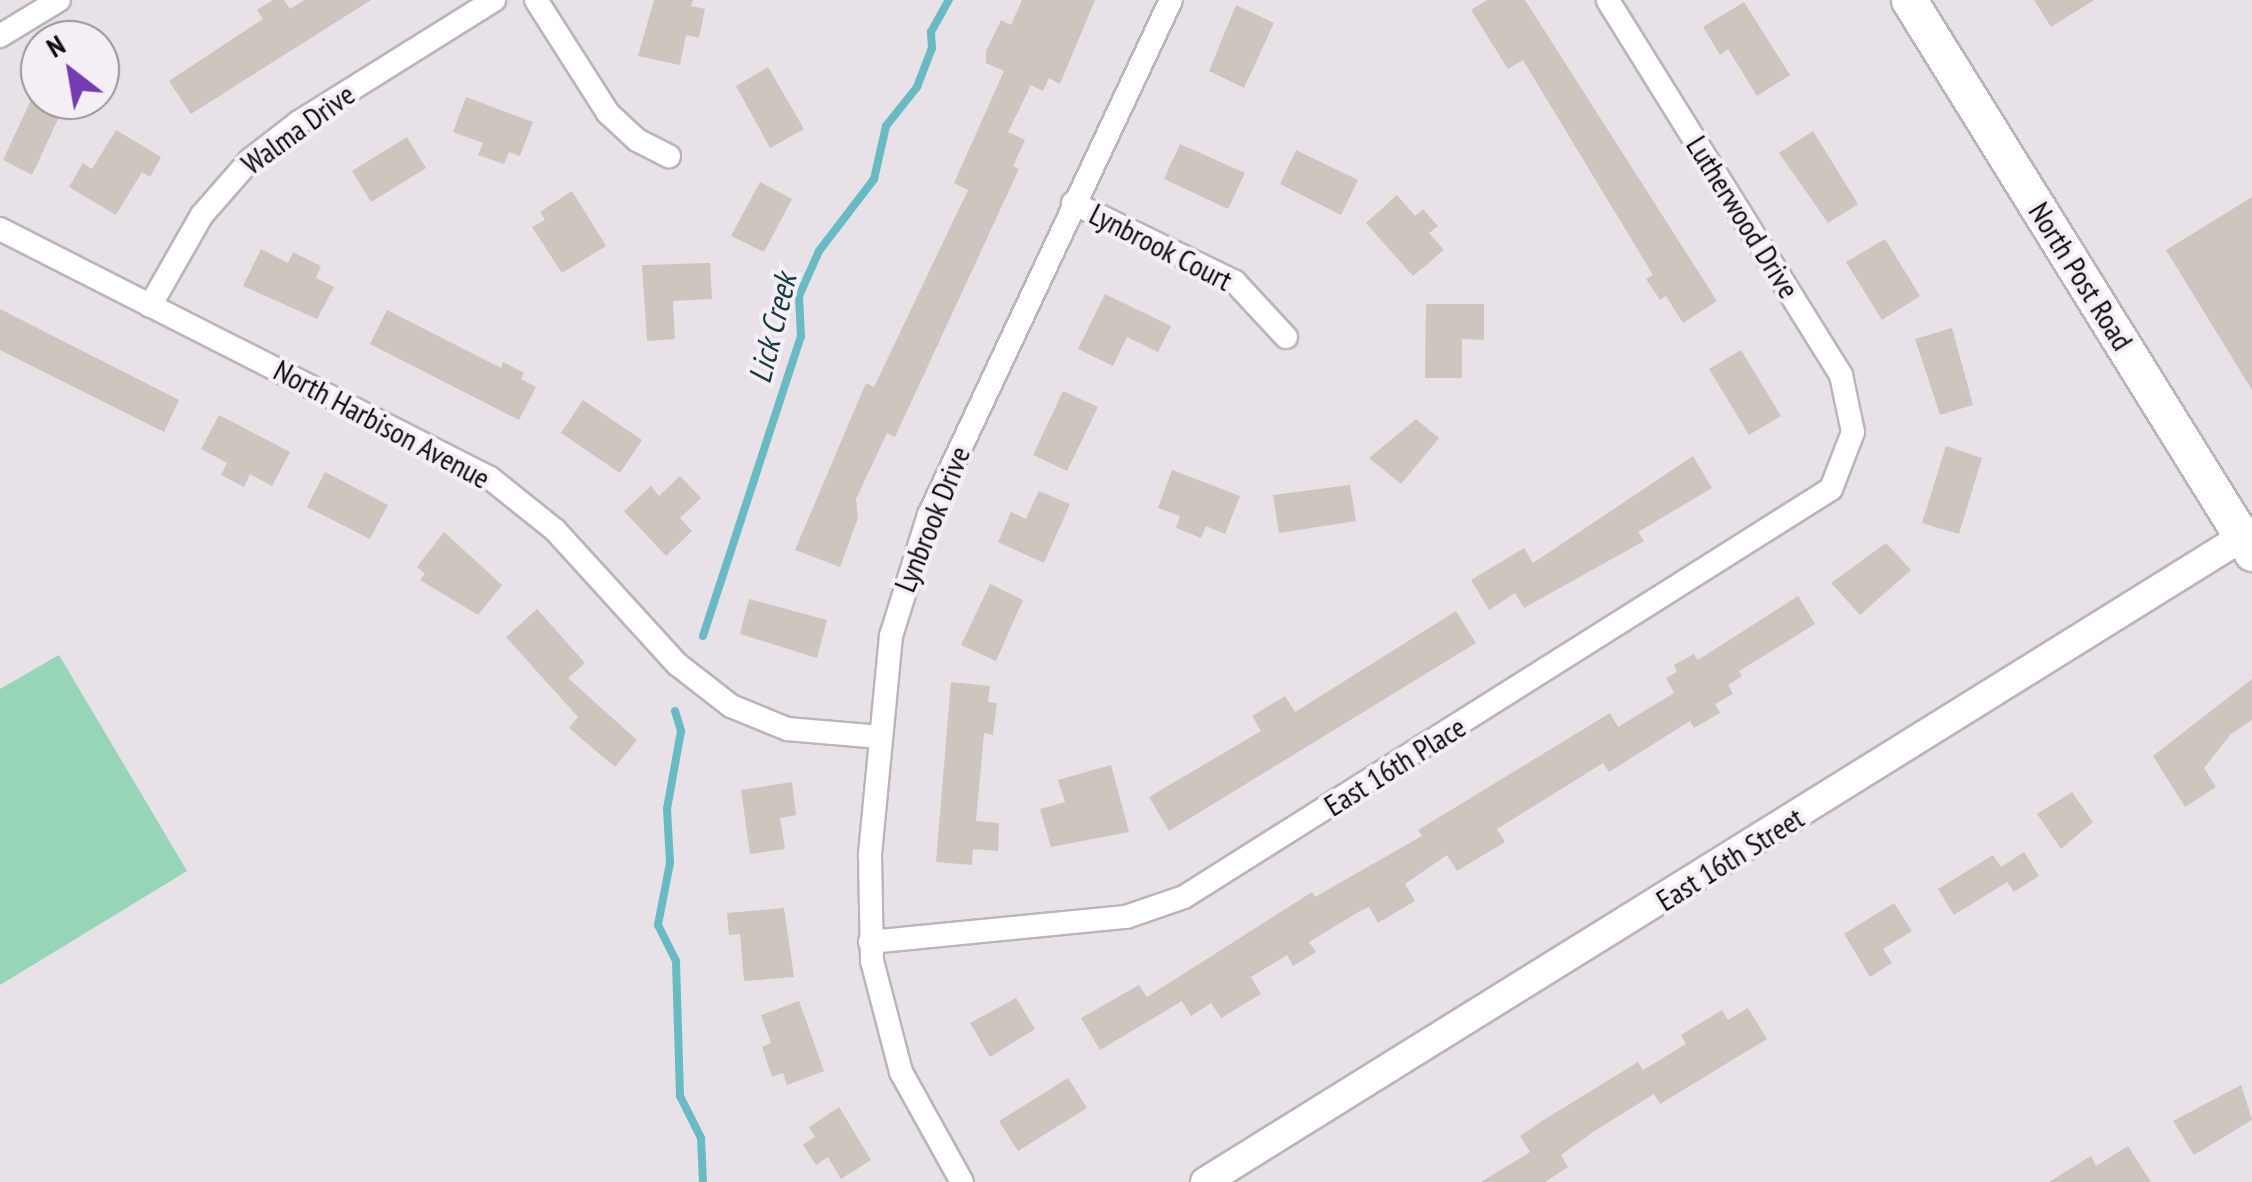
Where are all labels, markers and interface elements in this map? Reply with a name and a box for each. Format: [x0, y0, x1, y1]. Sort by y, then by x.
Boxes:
north arrow [20, 20, 120, 120]
text: N [39, 26, 71, 65]
street label: Walma Drive [235, 76, 361, 182]
street label: Lutherwood Drive [1679, 129, 1807, 305]
street label: North Post Road [2021, 195, 2141, 357]
street label: Lynbrook Court [1083, 196, 1239, 298]
water label: Lick Creek [740, 269, 804, 387]
street label: North Harbison Avenue [268, 352, 496, 496]
street label: Lynbrook Drive [886, 441, 978, 597]
street label: East 16th Place [1318, 708, 1472, 824]
street label: East 16th Street [1650, 800, 1810, 918]

